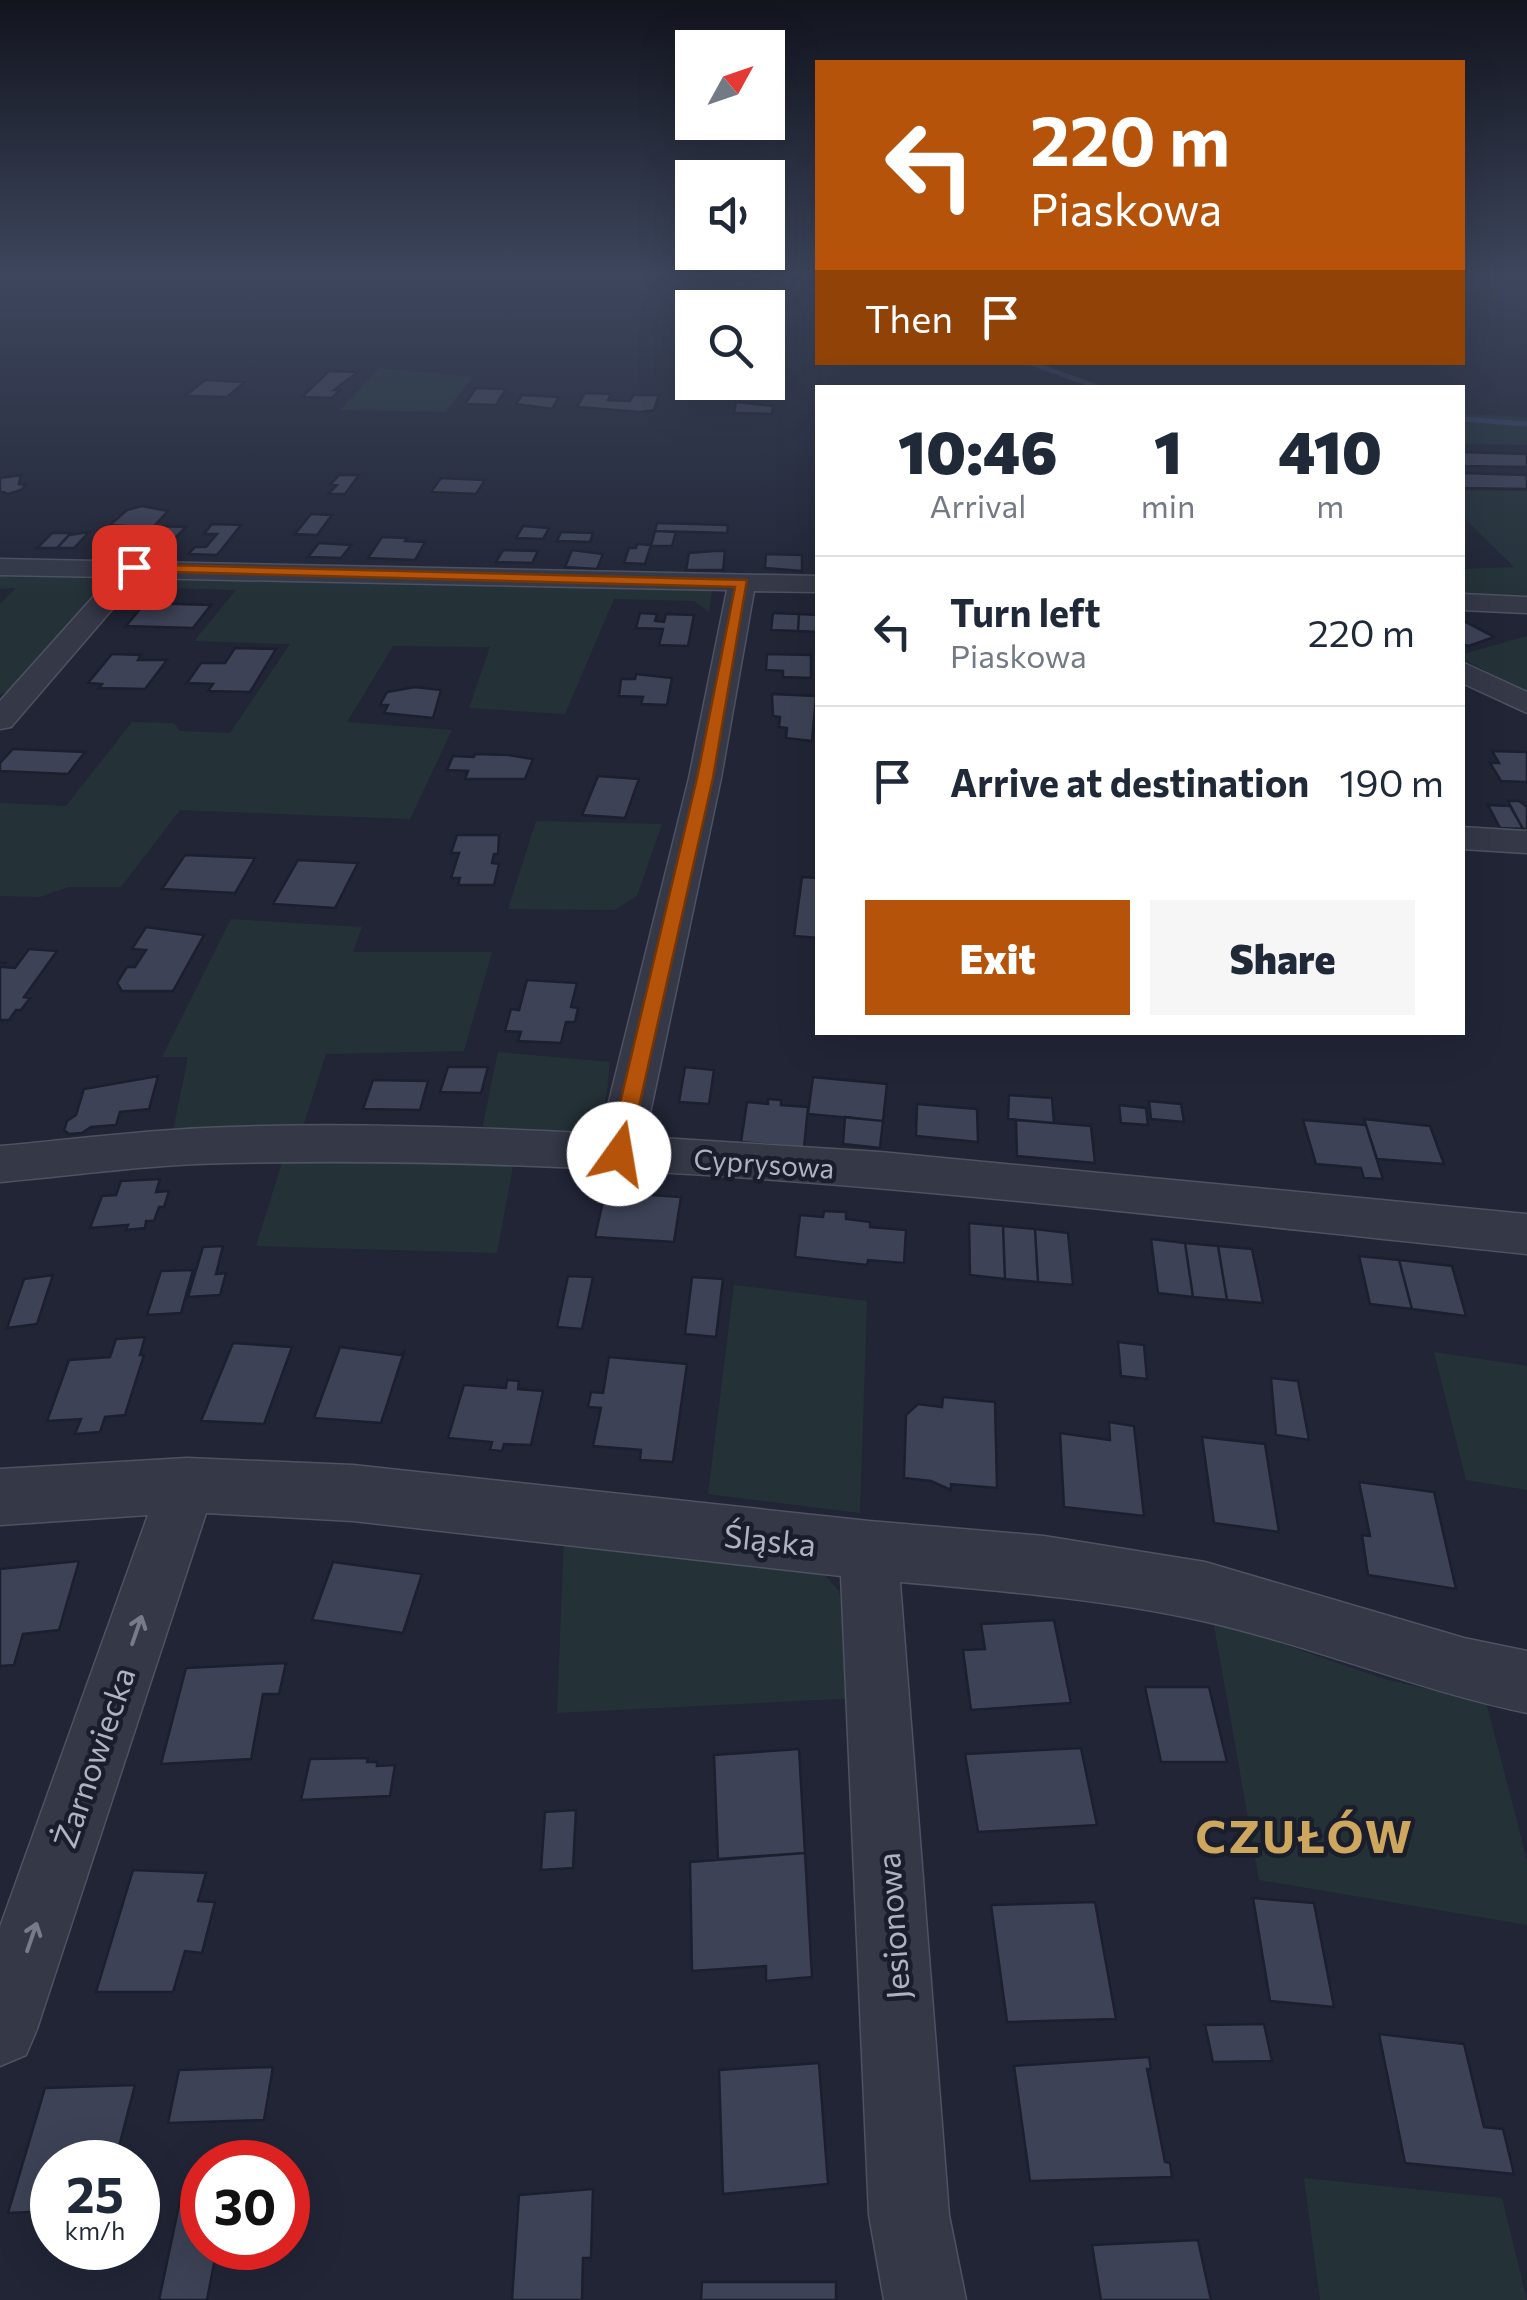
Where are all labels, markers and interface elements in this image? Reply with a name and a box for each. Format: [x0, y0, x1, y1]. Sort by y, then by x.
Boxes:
north arrow [675, 30, 785, 140]
map controls [675, 30, 785, 400]
text: 220 m [1030, 95, 1230, 180]
icon: left [865, 100, 995, 230]
button: sound [675, 160, 785, 270]
text: Piaskowa [1030, 180, 1222, 235]
button: search [675, 290, 785, 400]
icon: arrive [973, 290, 1028, 345]
text: Then [865, 294, 953, 341]
text: 10:46 [898, 413, 1058, 486]
text: 1 [1154, 413, 1182, 486]
text: 410 [1278, 413, 1382, 486]
text: Arrival [929, 485, 1026, 525]
text: min [1141, 485, 1195, 525]
text: m [1316, 485, 1344, 525]
pin [92, 525, 177, 610]
icon: arrive [107, 540, 162, 595]
text: Turn left [950, 588, 1101, 635]
icon: left [865, 604, 920, 659]
text: 220 m [1308, 608, 1415, 655]
text: Piaskowa [950, 635, 1087, 675]
icon: arrive [865, 754, 920, 809]
text: Arrive at destination [950, 758, 1309, 805]
text: 190 m [1339, 758, 1444, 805]
button: Exit [865, 900, 1130, 1015]
button: Share [1150, 900, 1415, 1015]
position arrow [567, 1102, 671, 1206]
street label: Cyprysowa [693, 1141, 835, 1185]
street label: Śląska [722, 1514, 818, 1564]
one-way arrow [129, 1615, 147, 1646]
street label: Żarnowiecka [43, 1661, 143, 1853]
district label: CZUŁÓW [1196, 1807, 1414, 1862]
street label: Jesionowa [867, 1851, 917, 2001]
one-way arrow [24, 1922, 42, 1954]
speed limit sign: 30 [180, 2140, 310, 2270]
text: 25 [66, 2162, 124, 2223]
text: km/h [65, 2215, 125, 2245]

